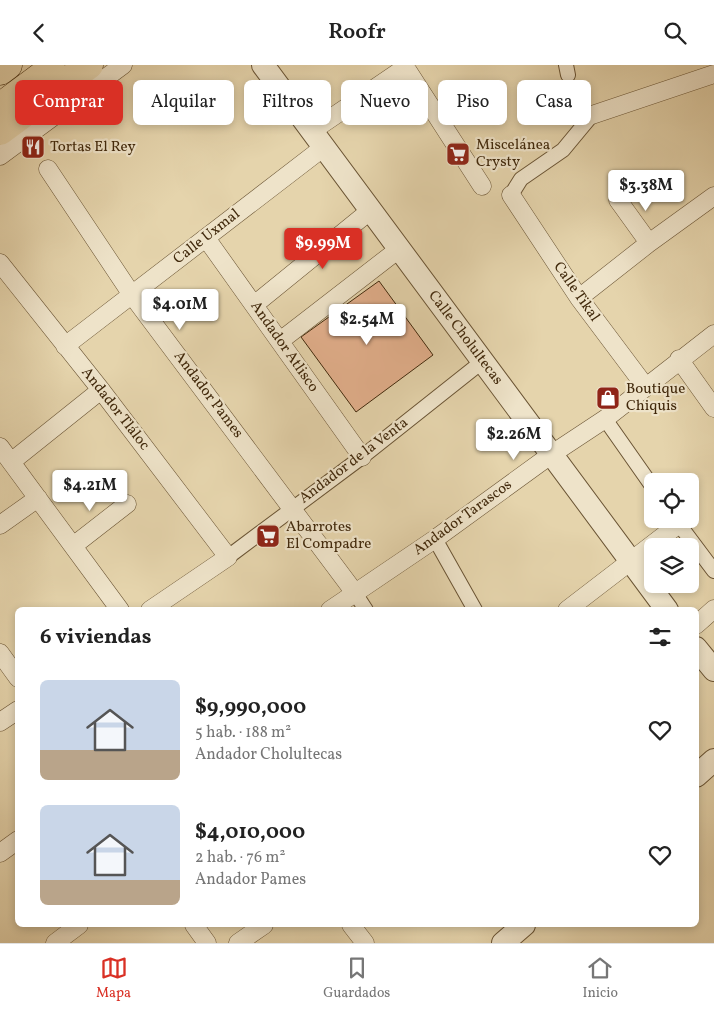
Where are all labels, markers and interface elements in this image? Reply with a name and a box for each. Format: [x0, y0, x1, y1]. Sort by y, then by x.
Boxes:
text: Roofr [328, 17, 386, 48]
icon: back [25, 19, 53, 47]
icon: search [661, 19, 689, 47]
chip: Comprar [15, 80, 123, 125]
chip: Alquilar [133, 80, 234, 125]
chip: Filtros [244, 80, 331, 125]
chip: Nuevo [341, 80, 428, 125]
chip: Piso [438, 80, 507, 125]
chip: Casa [517, 80, 591, 125]
restaurant icon: Tortas El Rey [20, 134, 46, 160]
place label: Miscelánea Crysty [476, 135, 550, 173]
place label: Tortas El Rey [50, 137, 136, 158]
supermarket icon: Miscelánea Crysty [445, 141, 471, 167]
pin: $3.38M [605, 169, 687, 212]
text: $3.38M [619, 175, 673, 197]
street label: Calle Uxmal [169, 204, 245, 270]
pin: $9.99M [282, 227, 364, 270]
text: $9.99M [295, 233, 351, 255]
street label: Calle Tikal [548, 258, 604, 326]
street label: Calle Cholultecas [423, 286, 507, 390]
pin: $4.01M [139, 289, 221, 331]
text: $4.01M [153, 294, 207, 316]
street label: Andador Atlisco [245, 297, 323, 397]
pin: $2.54M [326, 303, 408, 346]
text: $2.54M [340, 309, 394, 331]
street label: Andador Pames [168, 347, 248, 443]
street label: Andador Tláloc [76, 363, 154, 455]
place label: Boutique Chiquis [626, 379, 685, 417]
shop icon: Boutique Chiquis [595, 385, 621, 411]
street label: Andador de la Venta [295, 413, 413, 509]
pin: $2.26M [473, 419, 555, 461]
text: $2.26M [487, 424, 541, 446]
pin: $4.21M [49, 469, 131, 512]
map controls [644, 473, 699, 593]
button: locate [644, 473, 699, 528]
text: $4.21M [63, 475, 117, 497]
street label: Andador Tarascos [409, 475, 517, 561]
place label: Abarrotes El Compadre [286, 517, 371, 555]
supermarket icon: Abarrotes El Compadre [255, 523, 281, 549]
button: layers [644, 538, 699, 593]
text: 6 viviendas [40, 623, 152, 652]
icon: filters [646, 623, 674, 651]
text: $9,990,000 [195, 693, 306, 722]
icon: home [80, 700, 140, 760]
icon: heart [646, 716, 674, 744]
text: 5 hab. · 188 m² [195, 722, 291, 744]
text: Andador Cholultecas [195, 744, 342, 766]
text: $4,010,000 [195, 818, 305, 847]
icon: home [80, 825, 140, 885]
icon: heart [646, 841, 674, 869]
text: 2 hab. · 76 m² [195, 847, 285, 869]
text: Andador Pames [195, 869, 306, 891]
tab: Mapa [96, 954, 131, 1003]
tab: Guardados [323, 954, 390, 1003]
tab: Inicio [582, 954, 618, 1003]

